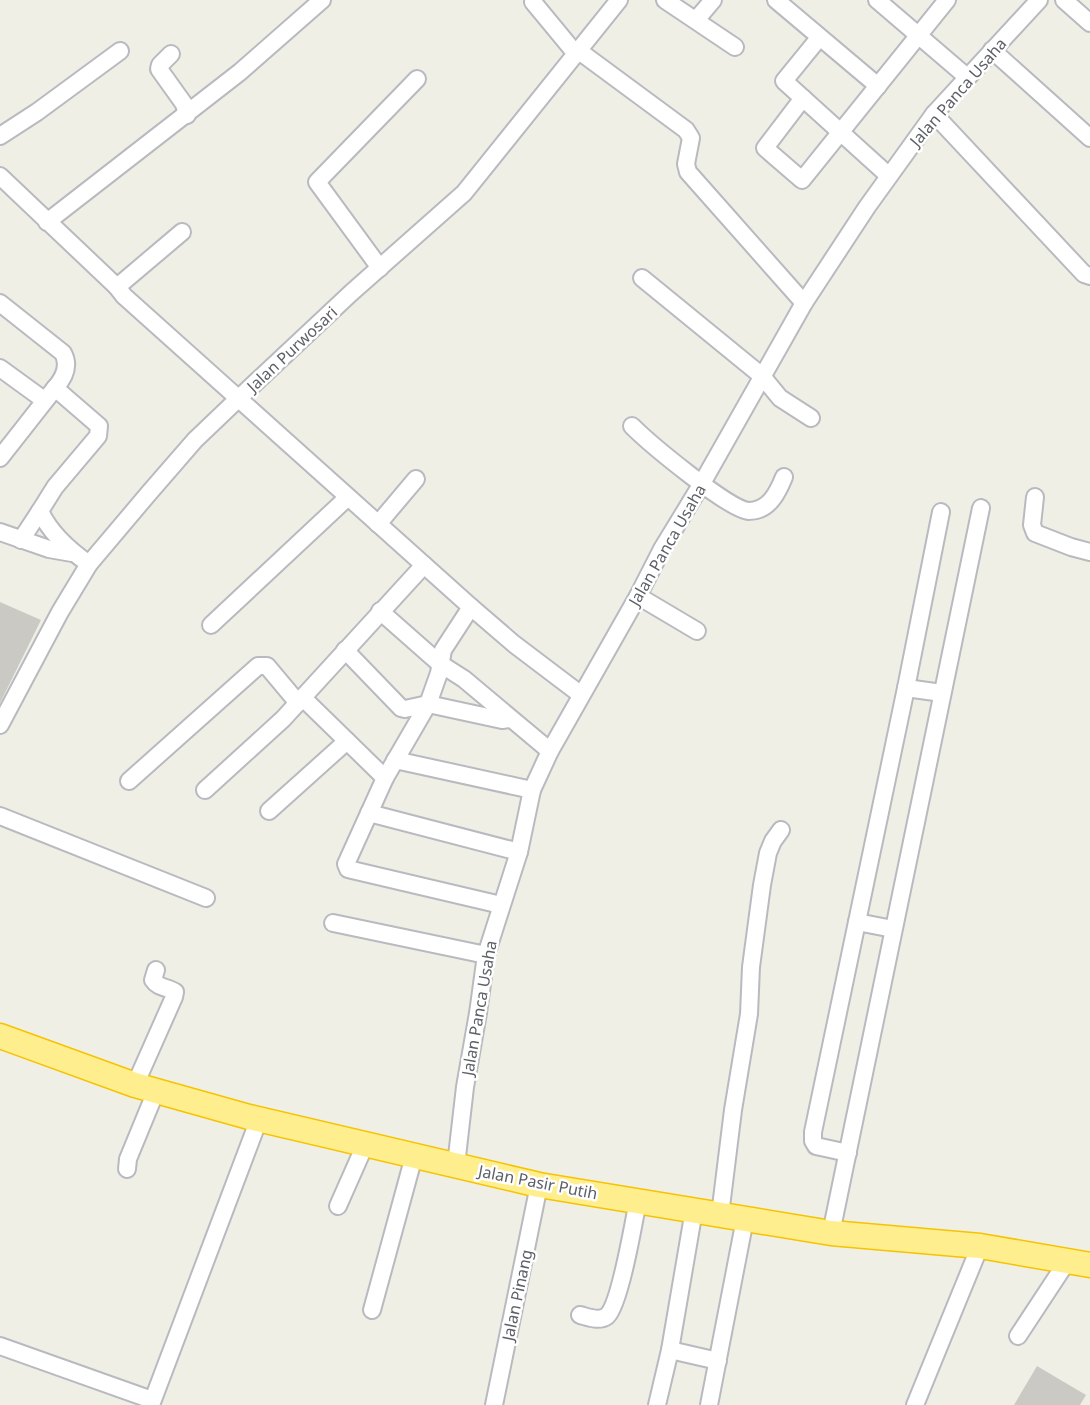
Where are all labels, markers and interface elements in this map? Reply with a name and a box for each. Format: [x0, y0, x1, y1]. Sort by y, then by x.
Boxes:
street label: Jalan Panca Usaha [903, 33, 1011, 152]
street label: Jalan Purwosari [241, 301, 342, 398]
street label: Jalan Panca Usaha [622, 480, 711, 612]
street label: Jalan Panca Usaha [456, 939, 502, 1079]
street label: Jalan Pasir Putih [475, 1159, 600, 1204]
street label: Jalan Pinang [496, 1247, 537, 1345]

